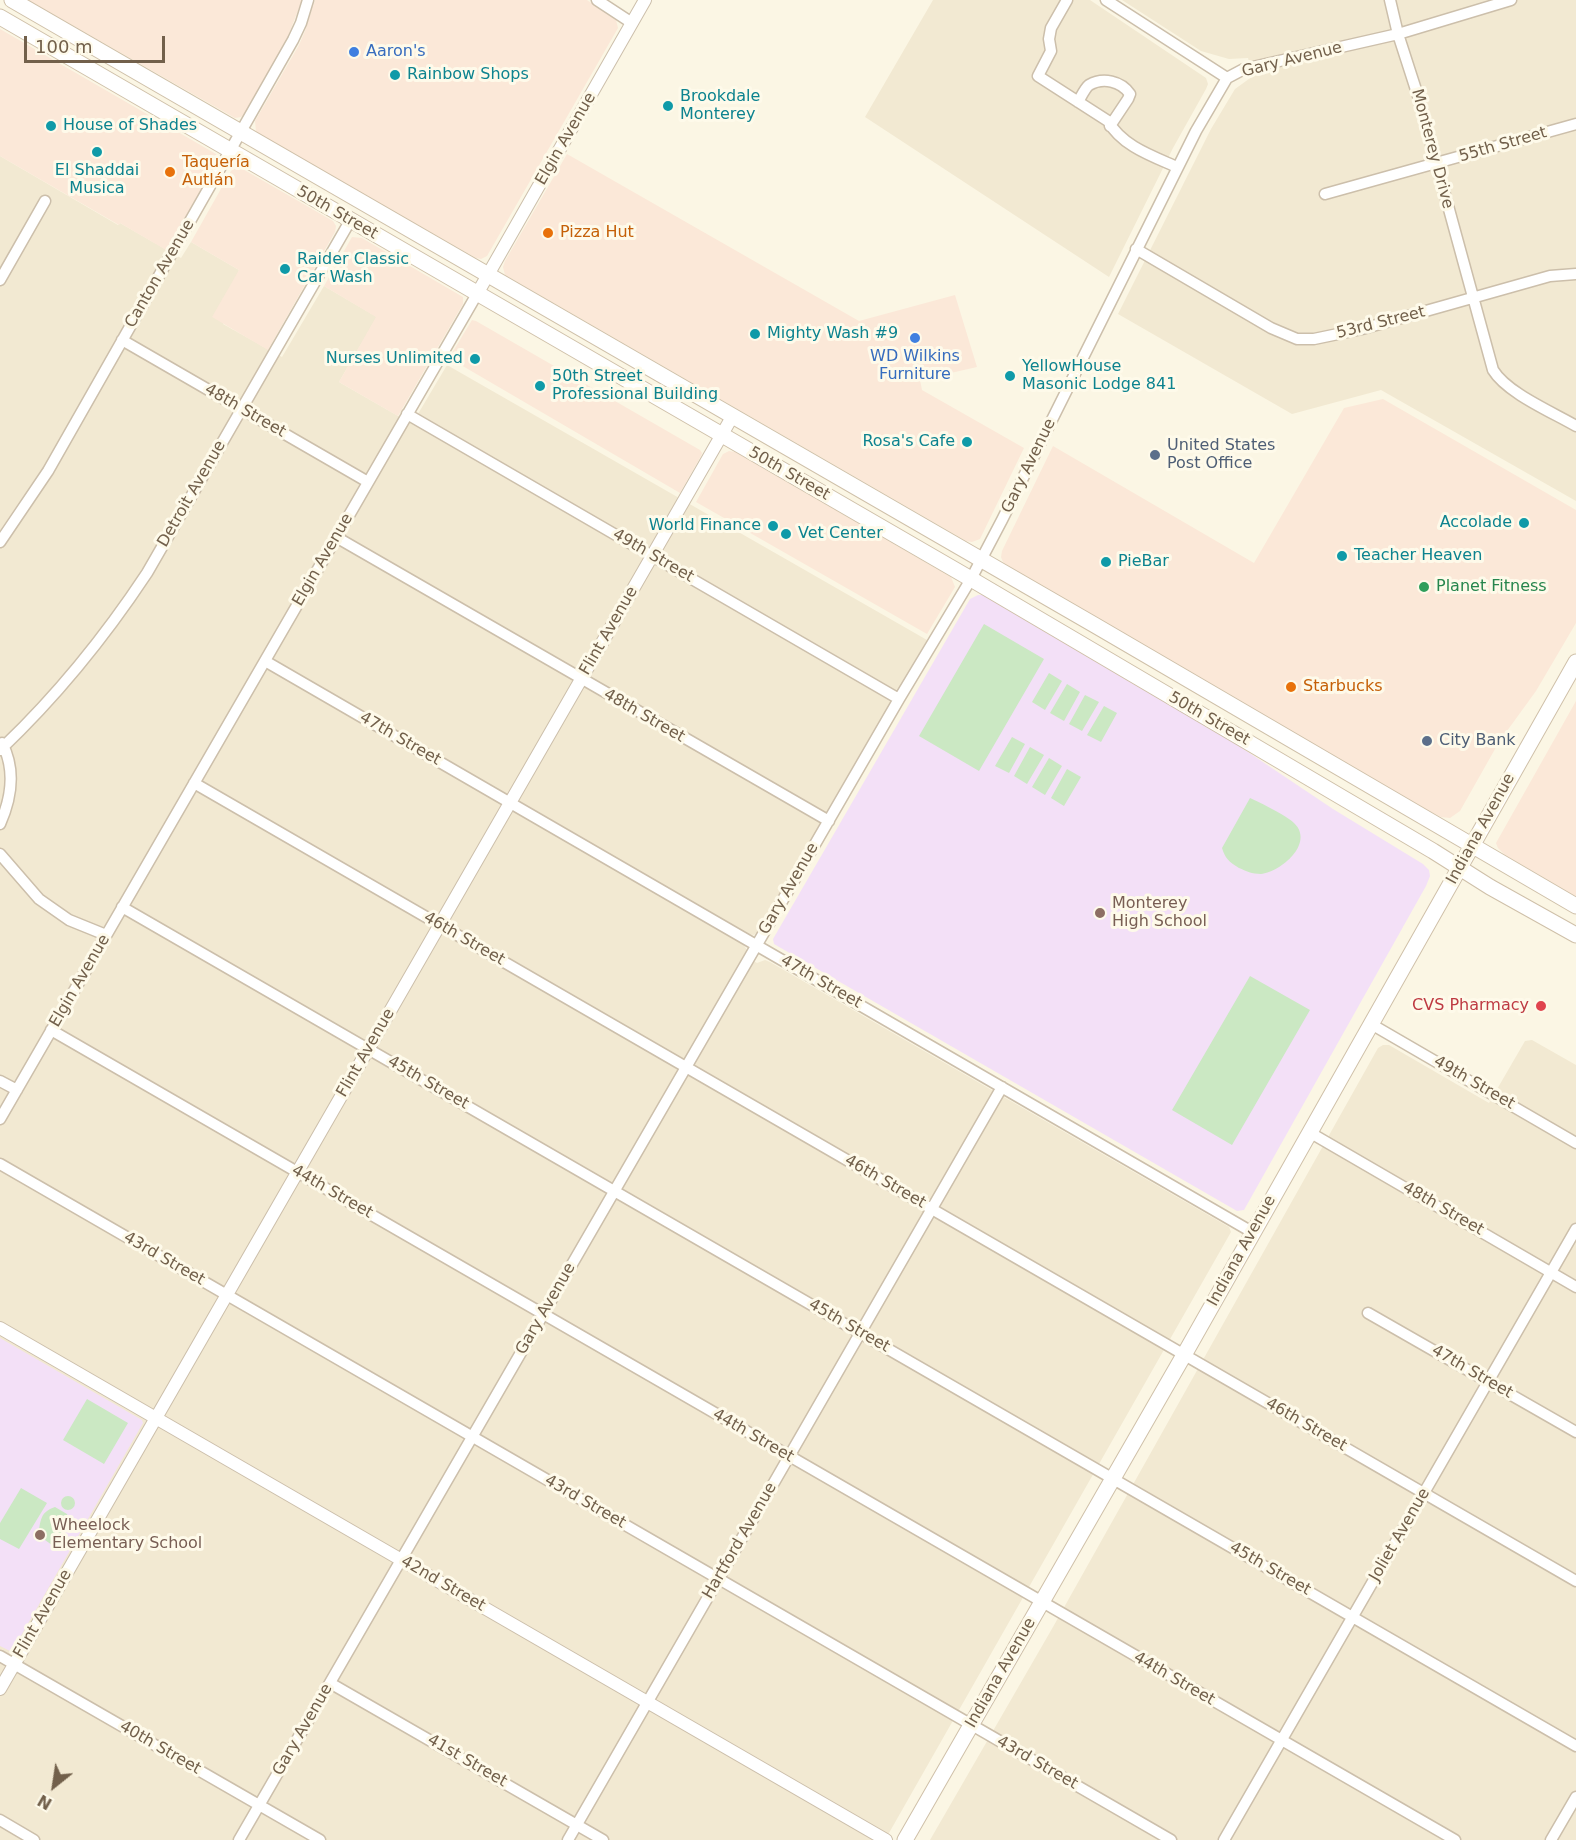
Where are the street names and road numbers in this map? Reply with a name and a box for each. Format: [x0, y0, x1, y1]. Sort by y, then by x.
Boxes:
street label: Gary Avenue [1240, 38, 1344, 82]
street label: Monterey Drive [1407, 87, 1457, 211]
street label: Elgin Avenue [532, 89, 600, 189]
street label: 55th Street [1457, 123, 1549, 167]
street label: 50th Street [293, 182, 381, 244]
street label: Canton Avenue [121, 216, 199, 332]
street label: 53rd Street [1335, 303, 1427, 343]
street label: 48th Street [201, 380, 289, 442]
street label: Gary Avenue [998, 416, 1060, 516]
street label: Detroit Avenue [154, 437, 230, 551]
street label: 50th Street [745, 443, 833, 505]
street label: Elgin Avenue [289, 510, 357, 610]
street label: 49th Street [609, 525, 697, 587]
street label: Flint Avenue [576, 583, 642, 679]
street label: 48th Street [600, 685, 688, 747]
street label: 50th Street [1165, 688, 1253, 750]
street label: 47th Street [356, 708, 444, 770]
street label: Indiana Avenue [1443, 770, 1519, 888]
street label: Gary Avenue [755, 840, 823, 938]
street label: 46th Street [420, 908, 508, 970]
street label: Elgin Avenue [46, 931, 114, 1031]
street label: 47th Street [777, 951, 865, 1013]
street label: Flint Avenue [333, 1005, 399, 1101]
street label: 45th Street [384, 1052, 472, 1114]
street label: 49th Street [1430, 1052, 1518, 1114]
street label: 46th Street [841, 1151, 929, 1213]
street label: 44th Street [288, 1161, 376, 1223]
street label: 48th Street [1399, 1178, 1487, 1240]
street label: Indiana Avenue [1204, 1192, 1280, 1310]
street label: 43rd Street [120, 1228, 208, 1290]
street label: Gary Avenue [512, 1260, 580, 1358]
street label: 45th Street [805, 1295, 893, 1357]
street label: 47th Street [1428, 1341, 1516, 1403]
street label: 46th Street [1262, 1394, 1350, 1456]
street label: 44th Street [709, 1405, 797, 1467]
street label: 43rd Street [541, 1471, 629, 1533]
street label: Hartford Avenue [699, 1479, 781, 1603]
street label: Joliet Avenue [1366, 1485, 1434, 1585]
street label: 45th Street [1226, 1538, 1314, 1600]
street label: 42nd Street [397, 1552, 489, 1616]
street label: Flint Avenue [10, 1566, 76, 1662]
street label: Indiana Avenue [962, 1615, 1040, 1731]
street label: 44th Street [1130, 1648, 1218, 1710]
street label: Gary Avenue [269, 1681, 337, 1779]
street label: 40th Street [116, 1717, 204, 1779]
street label: 41st Street [424, 1731, 510, 1791]
street label: 43rd Street [993, 1732, 1081, 1794]

